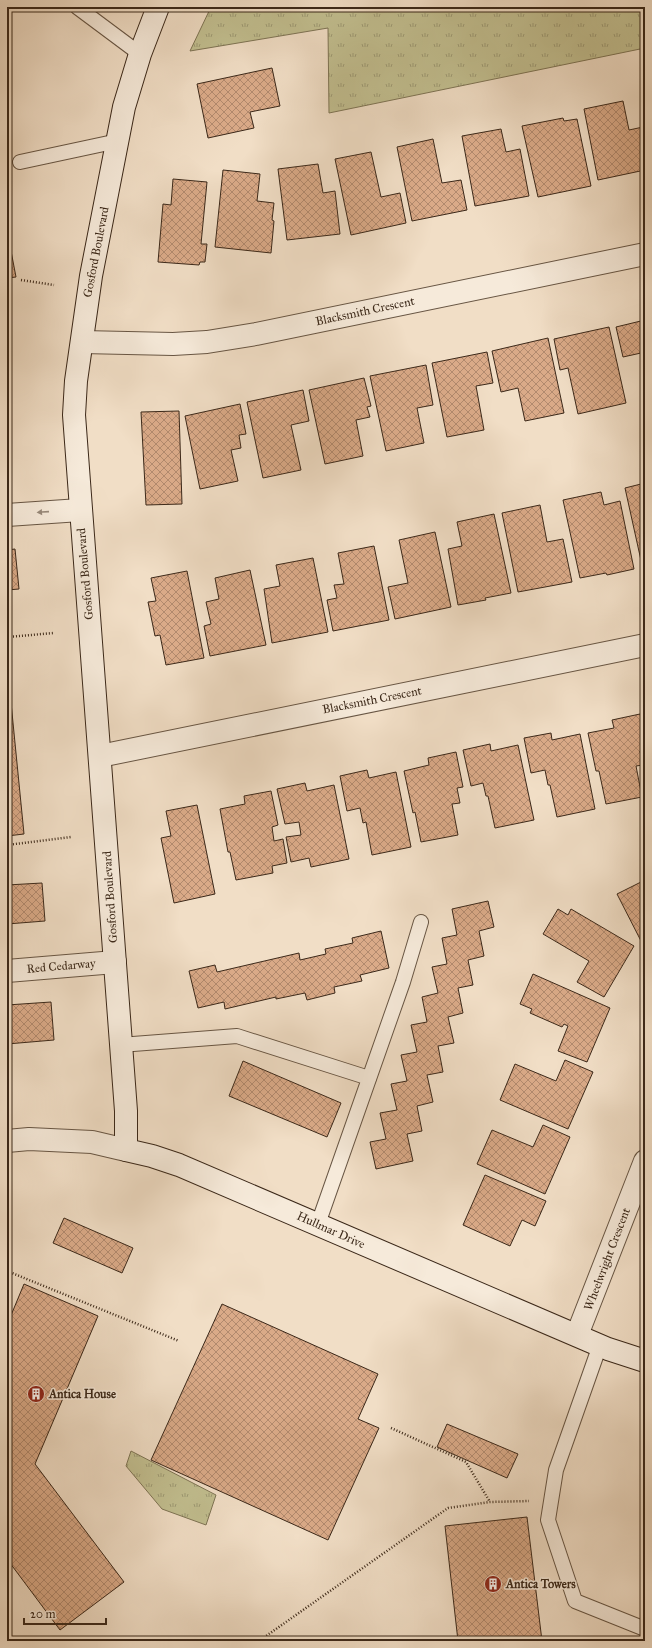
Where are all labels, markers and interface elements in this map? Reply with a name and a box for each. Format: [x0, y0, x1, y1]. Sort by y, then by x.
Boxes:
street label: Gosford Boulevard [80, 205, 112, 299]
street label: Blacksmith Crescent [314, 294, 416, 328]
one-way arrow [37, 509, 49, 516]
street label: Gosford Boulevard [74, 527, 96, 621]
street label: Blacksmith Crescent [321, 683, 424, 716]
street label: Gosford Boulevard [100, 850, 120, 944]
street label: Red Cedarway [26, 956, 96, 976]
street label: Wheelwright Crescent [581, 1205, 634, 1313]
street label: Hullmar Drive [295, 1209, 367, 1251]
building icon: Antica House [26, 1384, 46, 1404]
place label: Antica House [48, 1387, 116, 1401]
building icon: Antica Towers [483, 1574, 503, 1594]
place label: Antica Towers [505, 1577, 576, 1591]
scale bar [24, 1600, 106, 1626]
text: 20 m [30, 1607, 56, 1621]

